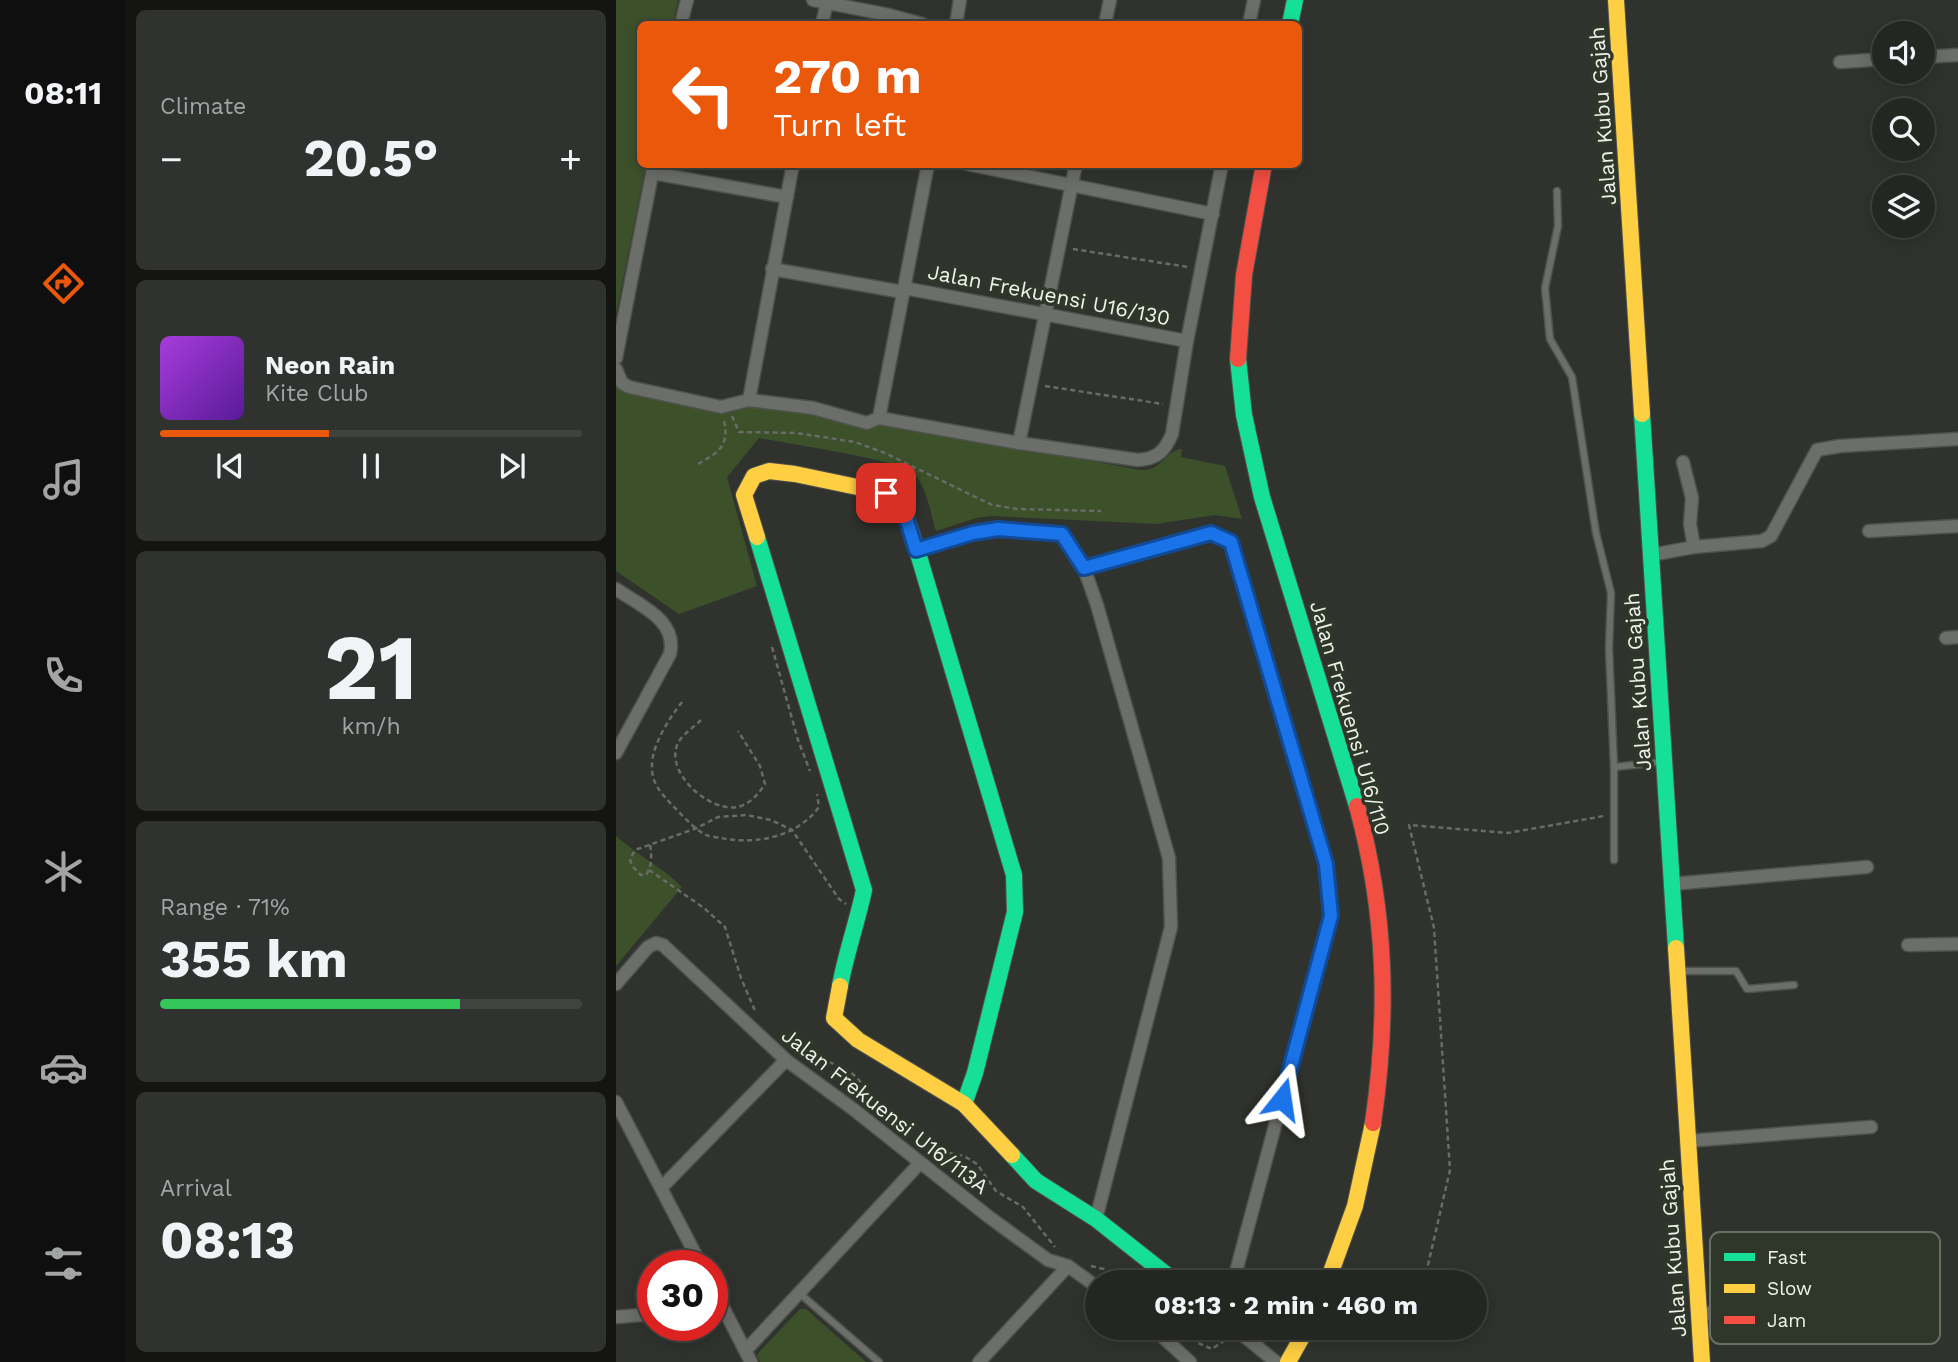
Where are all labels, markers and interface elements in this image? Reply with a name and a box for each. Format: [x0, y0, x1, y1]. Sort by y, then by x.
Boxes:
map controls [1872, 21, 1935, 238]
button: sound [1872, 21, 1935, 84]
street label: Jalan Kubu Gajah [1584, 26, 1621, 206]
text: 270 m [773, 47, 922, 105]
icon: left [658, 49, 749, 140]
text: 08:11 [24, 74, 102, 112]
text: Climate [160, 93, 246, 120]
button: search [1872, 98, 1935, 161]
text: Turn left [773, 106, 906, 144]
text: 20.5° [303, 128, 439, 189]
text: − [160, 137, 183, 181]
text: + [559, 137, 582, 181]
button: layers [1872, 175, 1935, 238]
icon: directions [39, 259, 88, 308]
street label: Jalan Frekuensi U16/130 [926, 259, 1172, 330]
text: Neon Rain [265, 350, 395, 380]
text: Kite Club [265, 380, 368, 407]
icon: previous [211, 447, 249, 485]
icon: pause [352, 447, 390, 485]
icon: next [493, 447, 531, 485]
icon: music [39, 455, 88, 504]
pin [856, 463, 916, 523]
icon: arrive [867, 474, 905, 512]
street label: Jalan Kubu Gajah [1619, 592, 1656, 772]
street label: Jalan Frekuensi U16/110 [1305, 598, 1396, 838]
text: 21 [324, 614, 418, 721]
icon: phone [39, 651, 88, 700]
text: km/h [341, 713, 401, 740]
icon: climate [39, 847, 88, 896]
text: Range · 71% [160, 894, 290, 921]
text: 355 km [160, 929, 348, 990]
street label: Jalan Frekuensi U16/113A [777, 1022, 994, 1199]
icon: car [39, 1043, 88, 1092]
position arrow [1245, 1062, 1319, 1136]
street label: Jalan Kubu Gajah [1654, 1158, 1691, 1338]
text: Arrival [160, 1175, 232, 1202]
text: 08:13 [160, 1210, 295, 1271]
legend [1710, 1232, 1940, 1344]
icon: filters [39, 1239, 88, 1288]
text: Fast [1767, 1246, 1806, 1269]
speed limit sign: 30 [637, 1250, 728, 1341]
text: Slow [1767, 1277, 1812, 1300]
text: 08:13 · 2 min · 460 m [1154, 1290, 1418, 1320]
text: Jam [1767, 1309, 1806, 1332]

